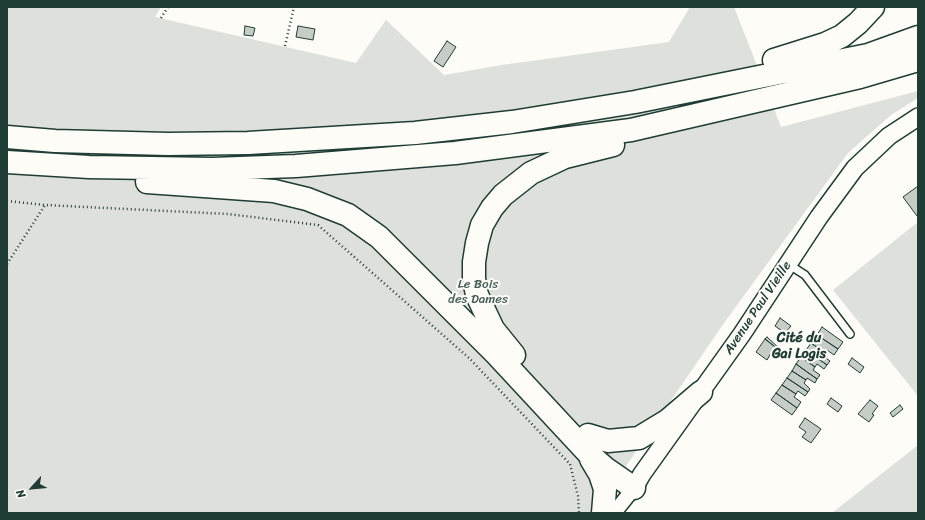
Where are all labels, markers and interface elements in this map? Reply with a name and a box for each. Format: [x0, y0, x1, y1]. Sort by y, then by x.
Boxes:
street label: Avenue Paul Vieille [721, 258, 795, 358]
park label: Le Bois des Dames [448, 277, 508, 308]
district label: Cité du Gai Logis [772, 330, 826, 362]
north arrow [12, 468, 52, 508]
text: N [11, 486, 31, 501]

